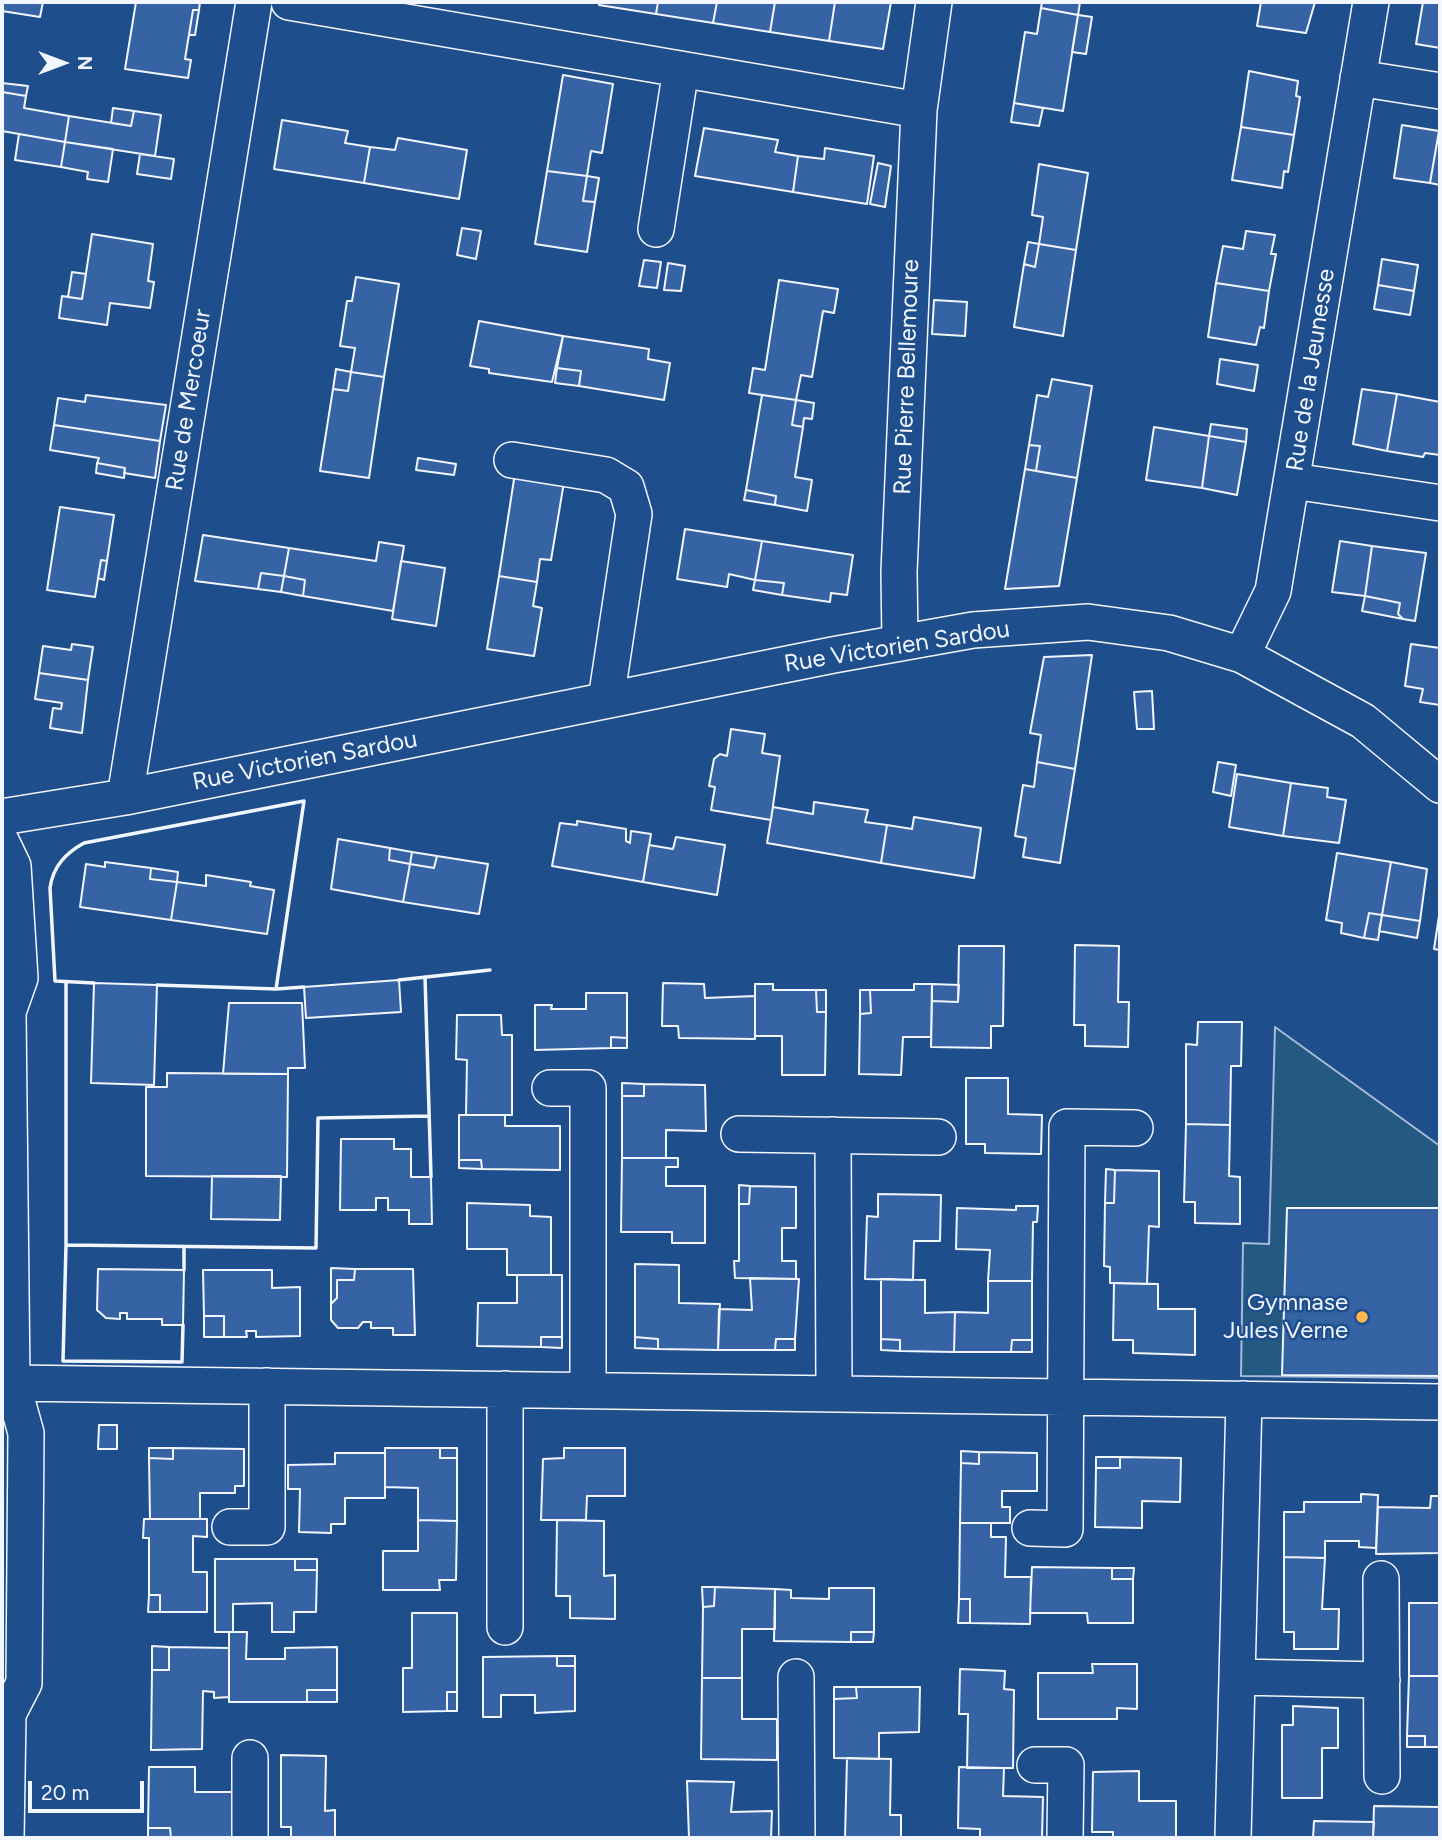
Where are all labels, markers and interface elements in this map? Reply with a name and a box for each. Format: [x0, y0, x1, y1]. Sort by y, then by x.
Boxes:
north arrow [28, 28, 98, 98]
text: N [73, 56, 96, 70]
street label: Rue Pierre Bellemoure [888, 259, 926, 495]
street label: Rue de la Jeunesse [1281, 267, 1341, 473]
street label: Rue de Mercoeur [160, 307, 218, 493]
street label: Rue Victorien Sardou [782, 615, 1012, 679]
street label: Rue Victorien Sardou [190, 725, 420, 797]
place label: Gymnase Jules Verne [1223, 1289, 1348, 1345]
marker: Gymnase Jules Verne [1354, 1309, 1370, 1325]
scale bar [32, 1766, 147, 1810]
text: 20 m [41, 1780, 89, 1805]

